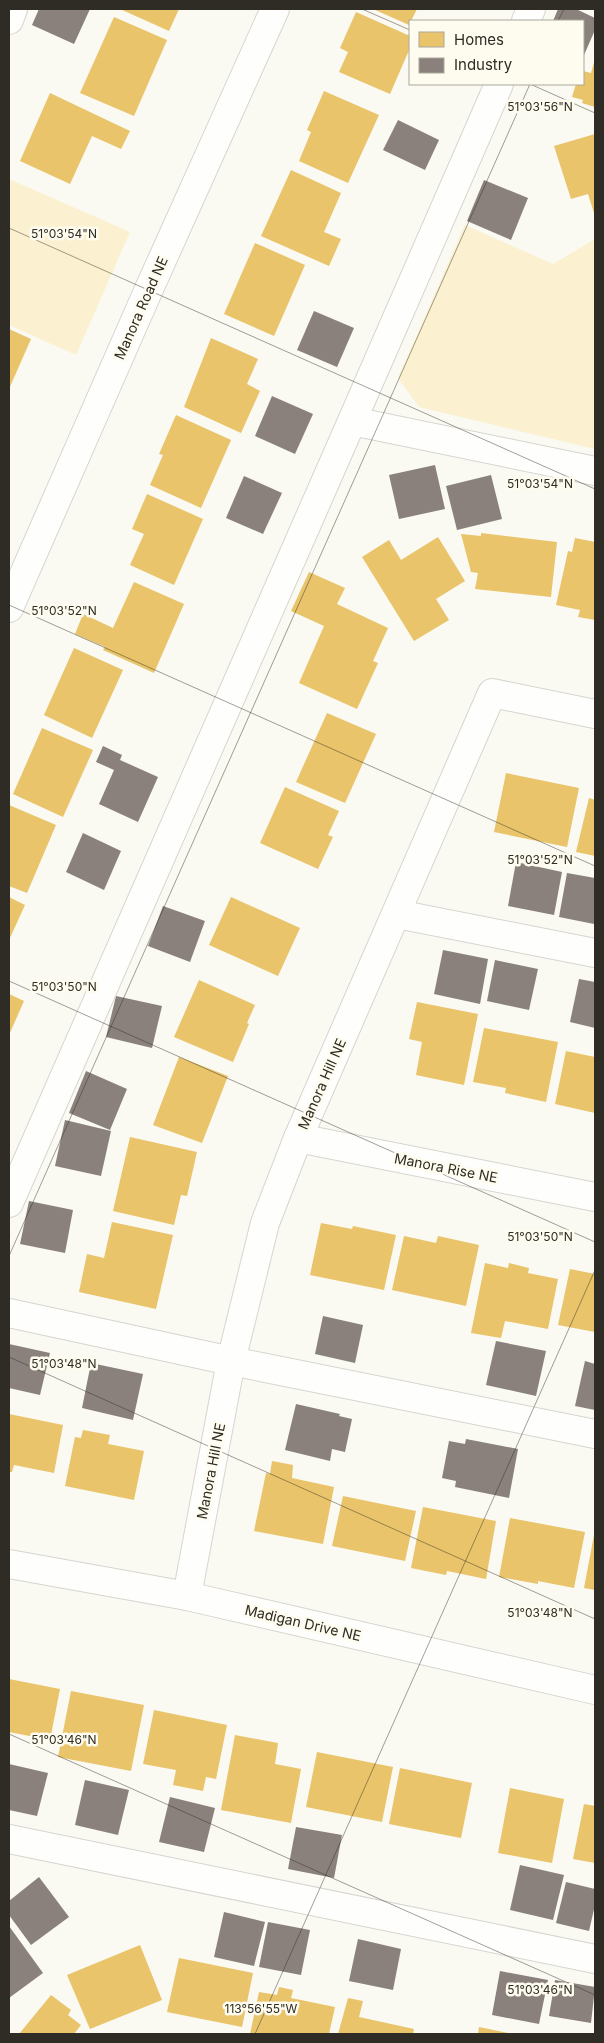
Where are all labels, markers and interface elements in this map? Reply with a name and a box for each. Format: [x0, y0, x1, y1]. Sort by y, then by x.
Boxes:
legend [409, 20, 584, 85]
text: Homes [454, 30, 504, 49]
text: Industry [454, 55, 513, 74]
text: 51°03'56"N [507, 99, 573, 114]
text: 51°03'54"N [31, 226, 97, 241]
street label: Manora Road NE [110, 254, 171, 362]
text: 51°03'54"N [507, 476, 573, 491]
text: 51°03'52"N [31, 603, 97, 618]
text: 51°03'52"N [507, 852, 573, 867]
text: 51°03'50"N [31, 979, 97, 994]
street label: Manora Hill NE [294, 1036, 349, 1132]
street label: Manora Rise NE [393, 1149, 499, 1186]
text: 51°03'50"N [507, 1229, 573, 1244]
text: 51°03'48"N [31, 1356, 97, 1371]
street label: Manora Hill NE [193, 1421, 228, 1520]
street label: Madigan Drive NE [243, 1601, 363, 1644]
text: 51°03'48"N [507, 1605, 573, 1620]
text: 51°03'46"N [31, 1732, 97, 1747]
text: 51°03'46"N [507, 1982, 573, 1997]
text: 113°56'55"W [225, 2001, 298, 2016]

